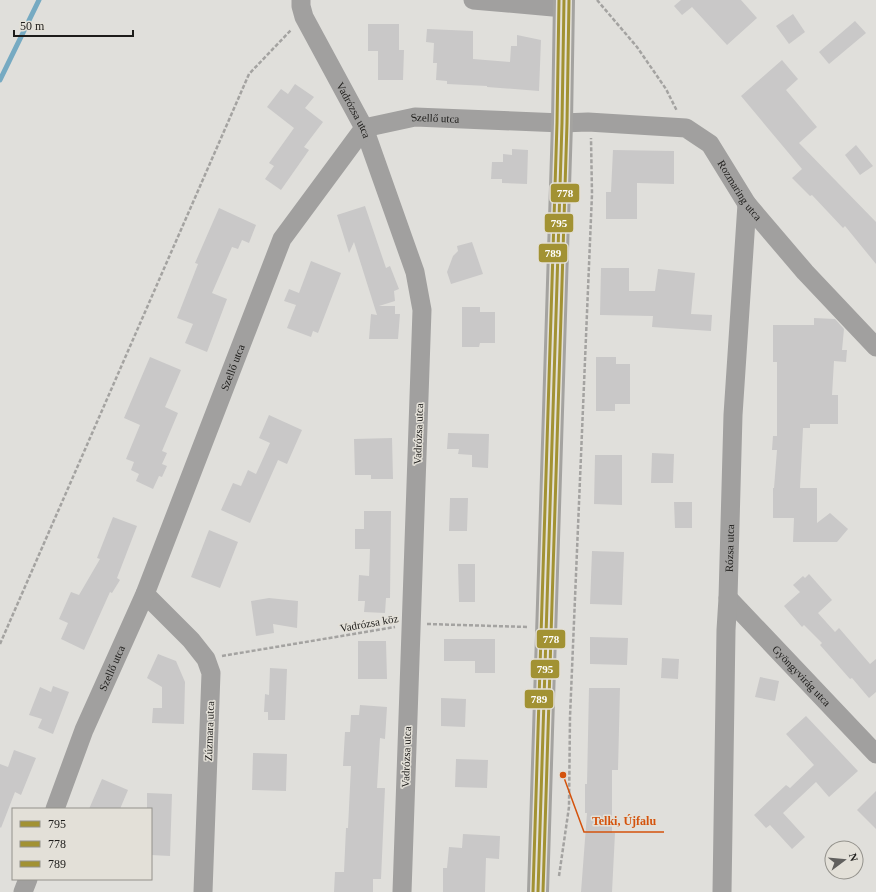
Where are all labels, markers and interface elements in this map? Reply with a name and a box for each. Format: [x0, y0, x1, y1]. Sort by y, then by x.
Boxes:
scale bar [14, 12, 133, 38]
text: 50 m [20, 19, 45, 33]
street label: Vadrózsa utca [334, 80, 373, 140]
street label: Szellő utca [410, 111, 460, 125]
street label: Rozmaring utca [715, 158, 764, 223]
line badge: 778 [550, 183, 580, 203]
text: 778 [557, 187, 574, 199]
line badge: 795 [544, 213, 574, 233]
text: 795 [551, 217, 568, 229]
line badge: 789 [538, 243, 568, 263]
text: 789 [545, 247, 562, 259]
street label: Szellő utca [218, 343, 247, 392]
street label: Vadrózsa utca [411, 403, 425, 465]
street label: Rózsa utca [723, 524, 736, 572]
street label: Vadrózsa köz [339, 612, 399, 634]
line badge: 778 [536, 629, 566, 649]
text: 778 [543, 633, 560, 645]
street label: Szellő utca [96, 643, 127, 693]
street label: Gyöngyvirág utca [770, 643, 833, 709]
line badge: 795 [530, 659, 560, 679]
text: 795 [537, 663, 554, 675]
line badge: 789 [524, 689, 554, 709]
text: 789 [531, 693, 548, 705]
street label: Zúzmara utca [202, 701, 216, 761]
street label: Vadrózsa utca [399, 726, 413, 788]
legend [12, 808, 152, 880]
callout: Telki, Újfalu [584, 808, 664, 832]
text: Telki, Újfalu [592, 814, 656, 828]
text: 795 [48, 817, 66, 831]
text: 778 [48, 837, 66, 851]
north arrow [824, 840, 864, 880]
text: N [847, 852, 860, 863]
text: 789 [48, 857, 66, 871]

